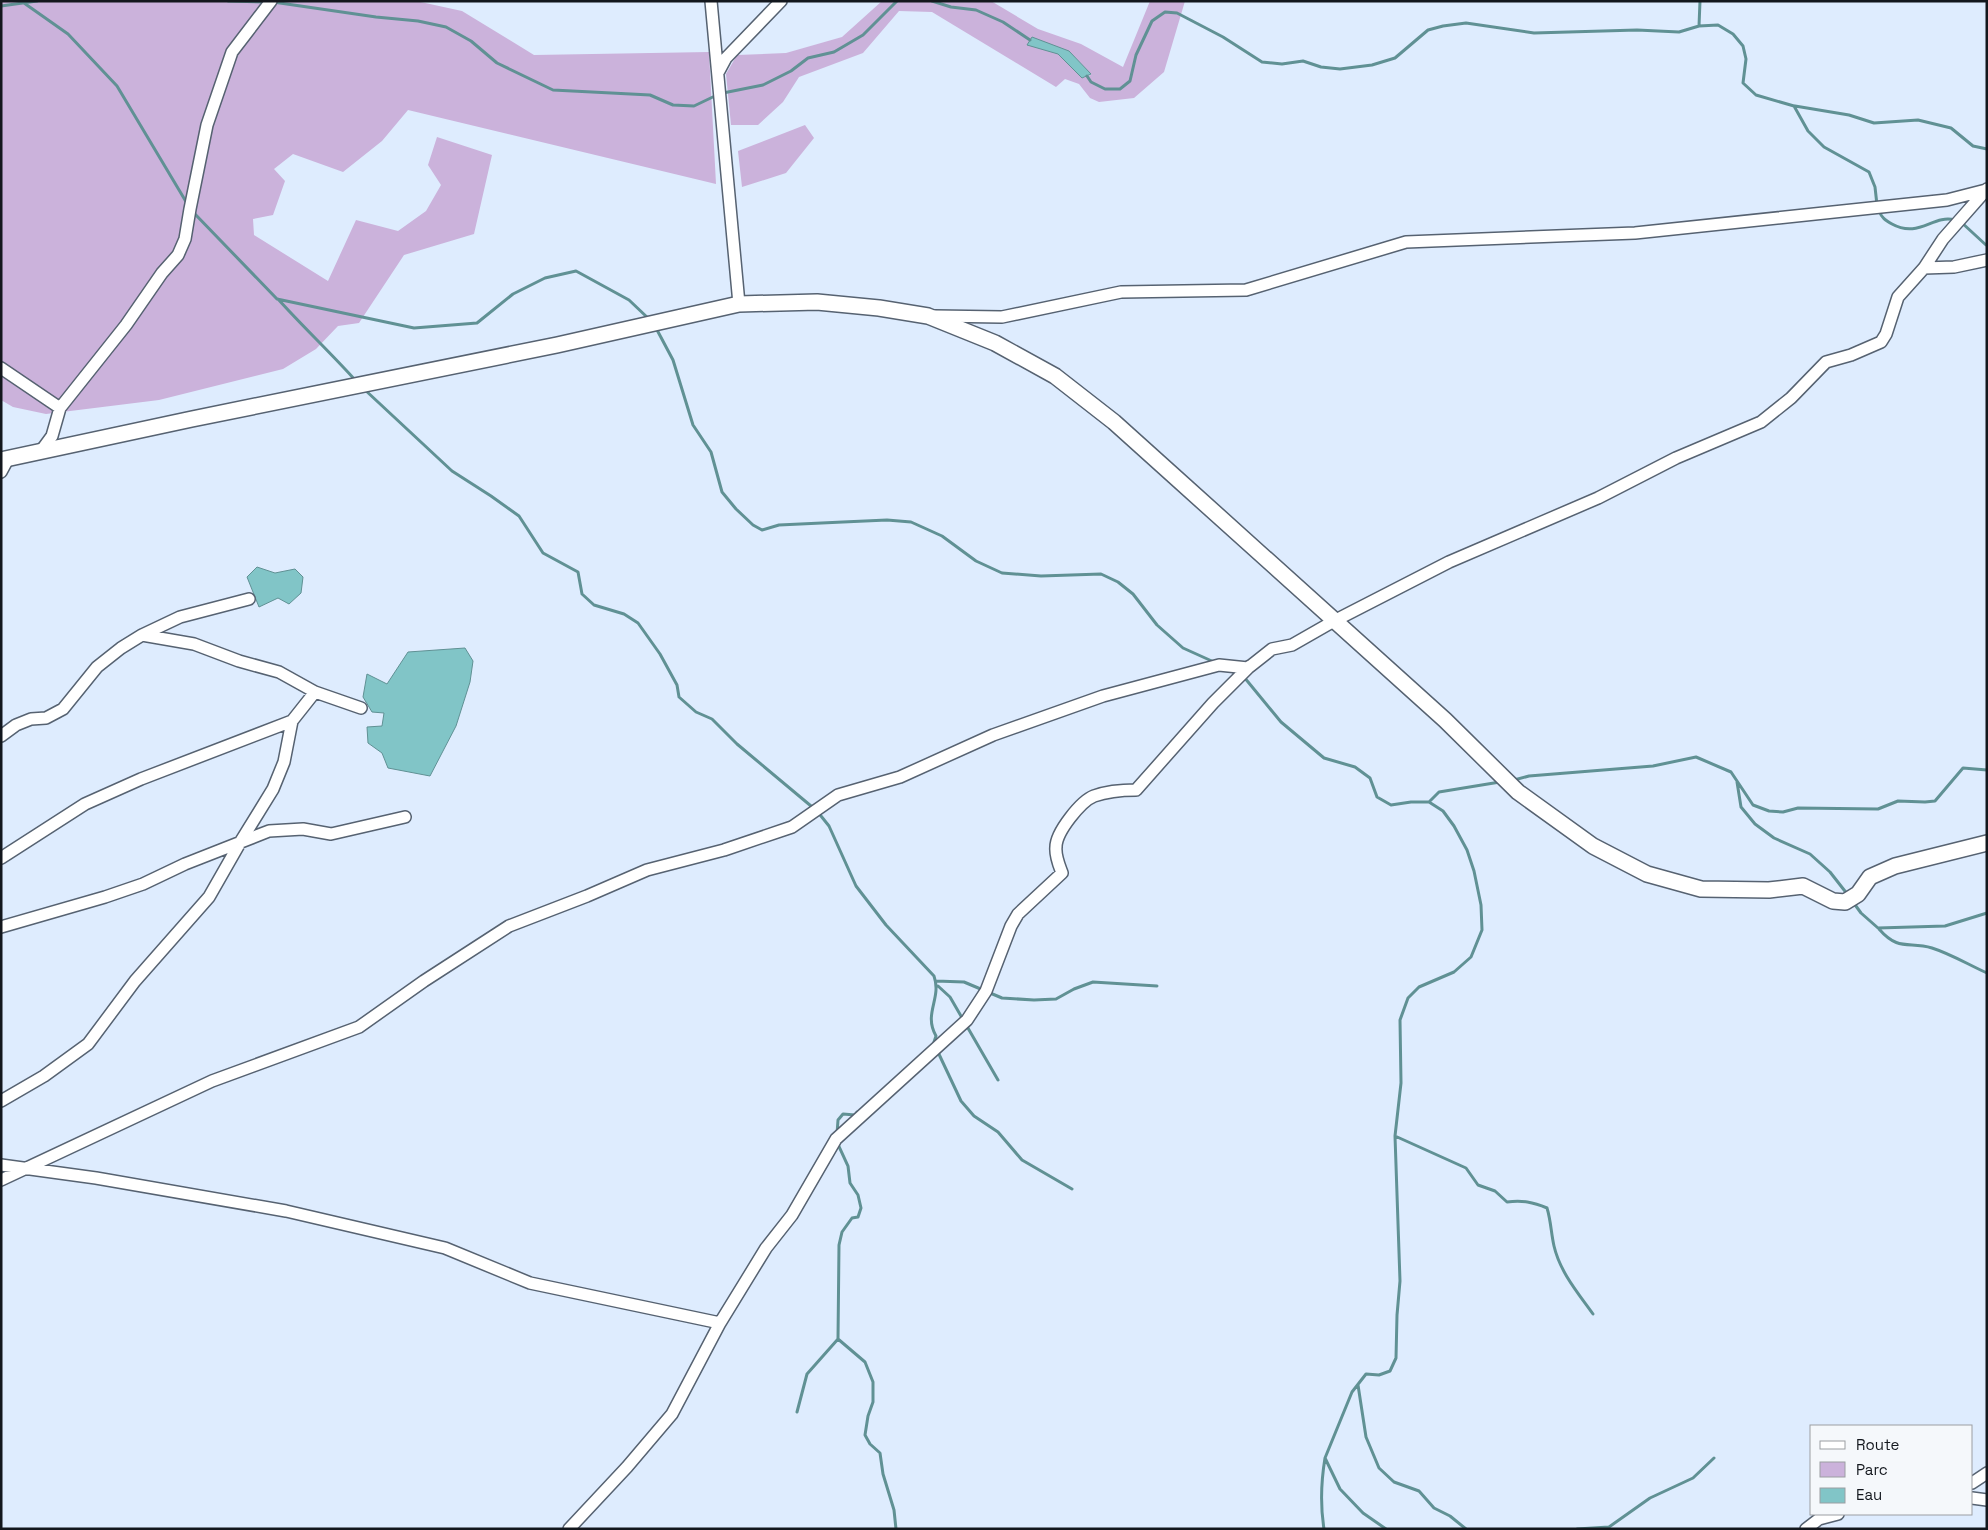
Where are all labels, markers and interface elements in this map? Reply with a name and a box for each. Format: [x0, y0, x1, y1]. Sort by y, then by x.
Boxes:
legend [1810, 1425, 1973, 1515]
text: Route [1856, 1435, 1900, 1454]
text: Parc [1856, 1460, 1888, 1479]
text: Eau [1856, 1485, 1882, 1504]

